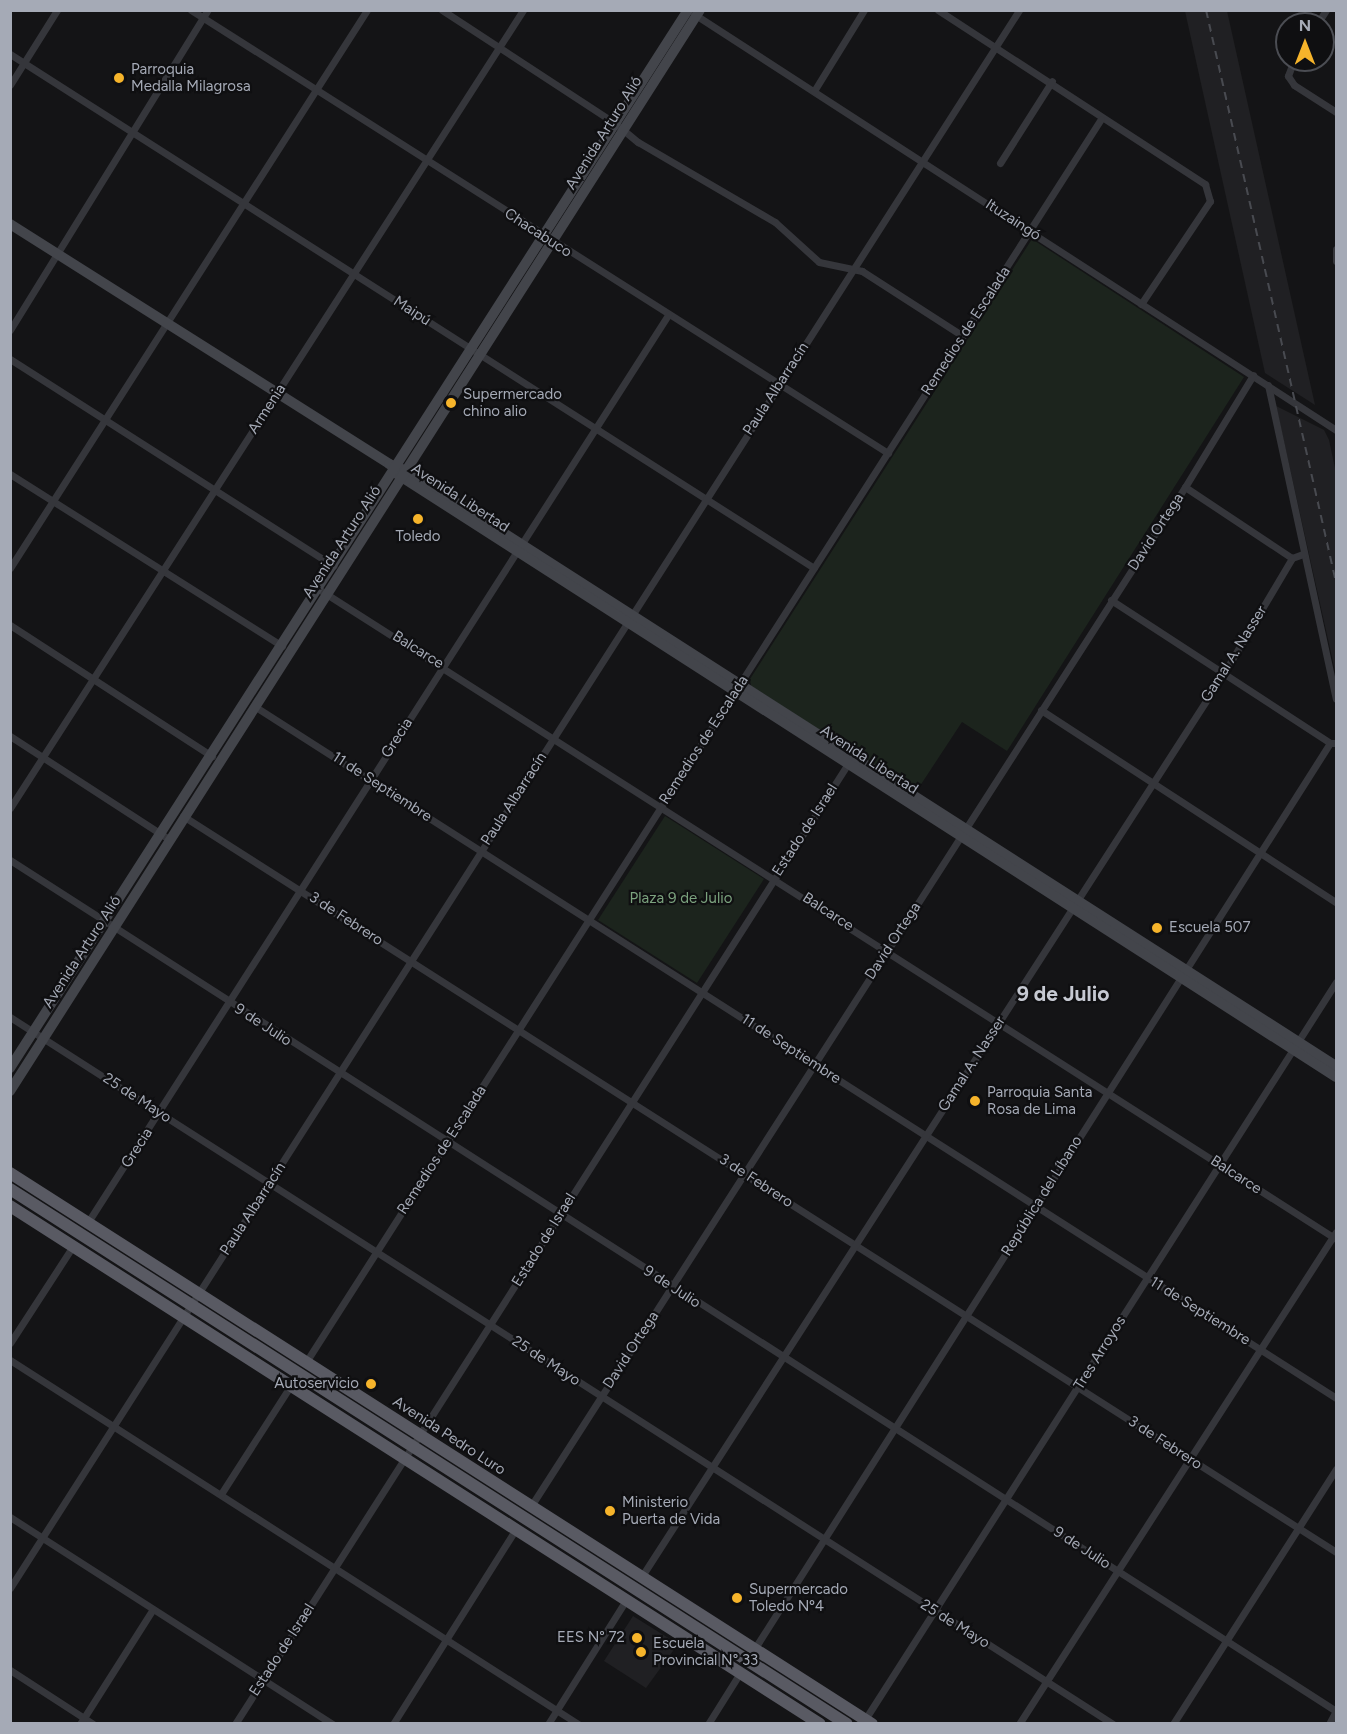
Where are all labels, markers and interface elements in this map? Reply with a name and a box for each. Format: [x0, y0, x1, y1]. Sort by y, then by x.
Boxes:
north arrow [1275, 12, 1335, 72]
text: N [1299, 16, 1311, 35]
place label: Parroquia Medalla Milagrosa [131, 60, 251, 95]
marker: Parroquia Medalla Milagrosa [112, 71, 126, 85]
street label: Avenida Arturo Alió [562, 73, 646, 193]
street label: Ituzaingó [982, 195, 1044, 245]
street label: Chacabuco [501, 205, 575, 261]
street label: Remedios de Escalada [918, 263, 1014, 399]
street label: Maipú [390, 292, 434, 330]
street label: Paula Albarracín [739, 339, 813, 439]
street label: Armenia [244, 381, 290, 437]
place label: Supermercado chino alio [463, 385, 562, 420]
marker: Supermercado chino alio [444, 396, 458, 410]
street label: Avenida Libertad [408, 460, 512, 536]
street label: Avenida Arturo Alió [299, 483, 385, 601]
street label: David Ortega [1124, 490, 1188, 574]
marker: Toledo [411, 512, 425, 526]
place label: Toledo [395, 528, 441, 546]
street label: Gamal A. Nasser [1197, 603, 1271, 705]
street label: Balcarce [389, 627, 447, 673]
street label: Remedios de Escalada [656, 672, 752, 808]
street label: Grecia [377, 715, 417, 761]
street label: Avenida Libertad [817, 722, 921, 798]
street label: 11 de Septiembre [329, 748, 435, 826]
street label: Paula Albarracín [477, 749, 551, 849]
street label: Estado de Israel [769, 781, 841, 879]
street label: 3 de Febrero [306, 888, 386, 950]
street label: Balcarce [799, 889, 857, 935]
park label: Plaza 9 de Julio [630, 890, 732, 908]
street label: Avenida Arturo Alió [39, 893, 125, 1011]
street label: David Ortega [861, 899, 925, 983]
place label: Escuela 507 [1169, 919, 1250, 937]
marker: Escuela 507 [1150, 921, 1164, 935]
district label: 9 de Julio [1017, 981, 1109, 1007]
street label: 9 de Julio [231, 1000, 295, 1050]
street label: 11 de Septiembre [738, 1010, 844, 1088]
street label: Gamal A. Nasser [935, 1013, 1009, 1115]
street label: 25 de Mayo [99, 1069, 175, 1127]
street label: Remedios de Escalada [394, 1082, 490, 1218]
place label: Parroquia Santa Rosa de Lima [987, 1083, 1092, 1118]
marker: Parroquia Santa Rosa de Lima [968, 1094, 982, 1108]
street label: Grecia [117, 1125, 157, 1171]
street label: República del Líbano [998, 1132, 1086, 1260]
street label: 3 de Febrero [716, 1150, 796, 1212]
street label: Balcarce [1207, 1152, 1265, 1198]
street label: Paula Albarracín [216, 1159, 290, 1259]
street label: Estado de Israel [508, 1190, 580, 1290]
street label: 9 de Julio [640, 1262, 704, 1312]
street label: 11 de Septiembre [1146, 1273, 1254, 1349]
street label: David Ortega [599, 1308, 663, 1392]
street label: Tres Arroyos [1070, 1313, 1130, 1393]
street label: 25 de Mayo [508, 1332, 584, 1390]
place label: Autoservicio [274, 1375, 359, 1393]
marker: Autoservicio [364, 1377, 378, 1391]
street label: Avenida Pedro Luro [389, 1393, 509, 1479]
street label: 3 de Febrero [1125, 1412, 1205, 1474]
place label: Ministerio Puerta de Vida [622, 1493, 720, 1528]
marker: Ministerio Puerta de Vida [603, 1504, 617, 1518]
street label: 9 de Julio [1050, 1523, 1114, 1573]
place label: Supermercado Toledo Nº4 [749, 1580, 848, 1615]
marker: Supermercado Toledo Nº4 [730, 1591, 744, 1605]
street label: 25 de Mayo [917, 1596, 993, 1652]
street label: Estado de Israel [246, 1601, 318, 1699]
place label: EES N° 72 [557, 1629, 625, 1647]
marker: EES N° 72 [630, 1631, 644, 1645]
place label: Escuela Provincial N° 33 [653, 1634, 758, 1669]
marker: Escuela Provincial N° 33 [634, 1645, 648, 1659]

